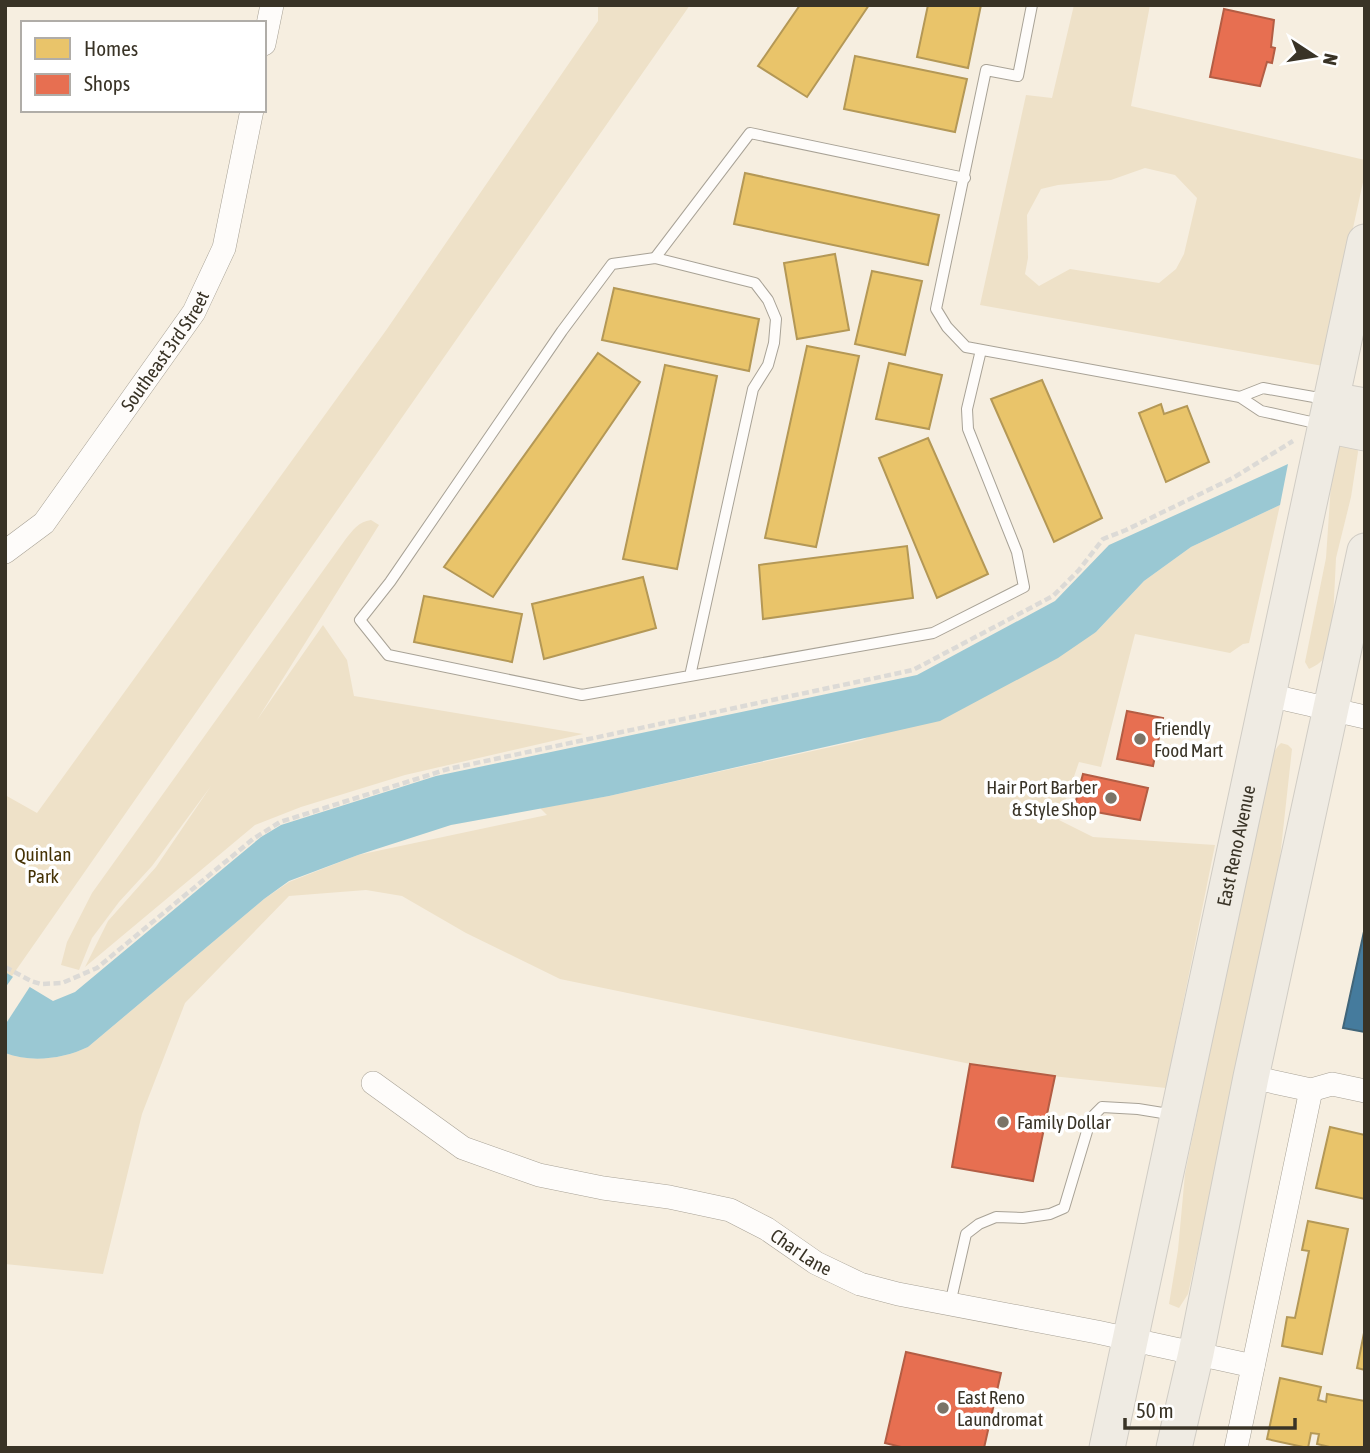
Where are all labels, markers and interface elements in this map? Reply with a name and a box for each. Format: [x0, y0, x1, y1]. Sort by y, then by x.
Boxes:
legend [21, 21, 266, 112]
north arrow [1279, 21, 1349, 91]
text: Homes [84, 36, 138, 60]
text: N [1319, 52, 1343, 67]
text: Shops [84, 71, 130, 95]
street label: Southeast 3rd Street [116, 287, 213, 415]
place label: Friendly Food Mart [1154, 717, 1223, 761]
marker: Friendly Food Mart [1132, 731, 1148, 747]
place label: Hair Port Barber & Style Shop [986, 776, 1097, 820]
street label: East Reno Avenue [1212, 783, 1260, 908]
marker: Hair Port Barber & Style Shop [1103, 790, 1119, 806]
park label: Quinlan Park [15, 843, 71, 887]
place label: Family Dollar [1017, 1111, 1111, 1133]
marker: Family Dollar [995, 1114, 1011, 1130]
street label: Char Lane [766, 1224, 835, 1280]
place label: East Reno Laundromat [957, 1386, 1043, 1430]
scale bar [1125, 1386, 1295, 1430]
text: 50 m [1136, 1398, 1174, 1422]
marker: East Reno Laundromat [935, 1400, 951, 1416]

